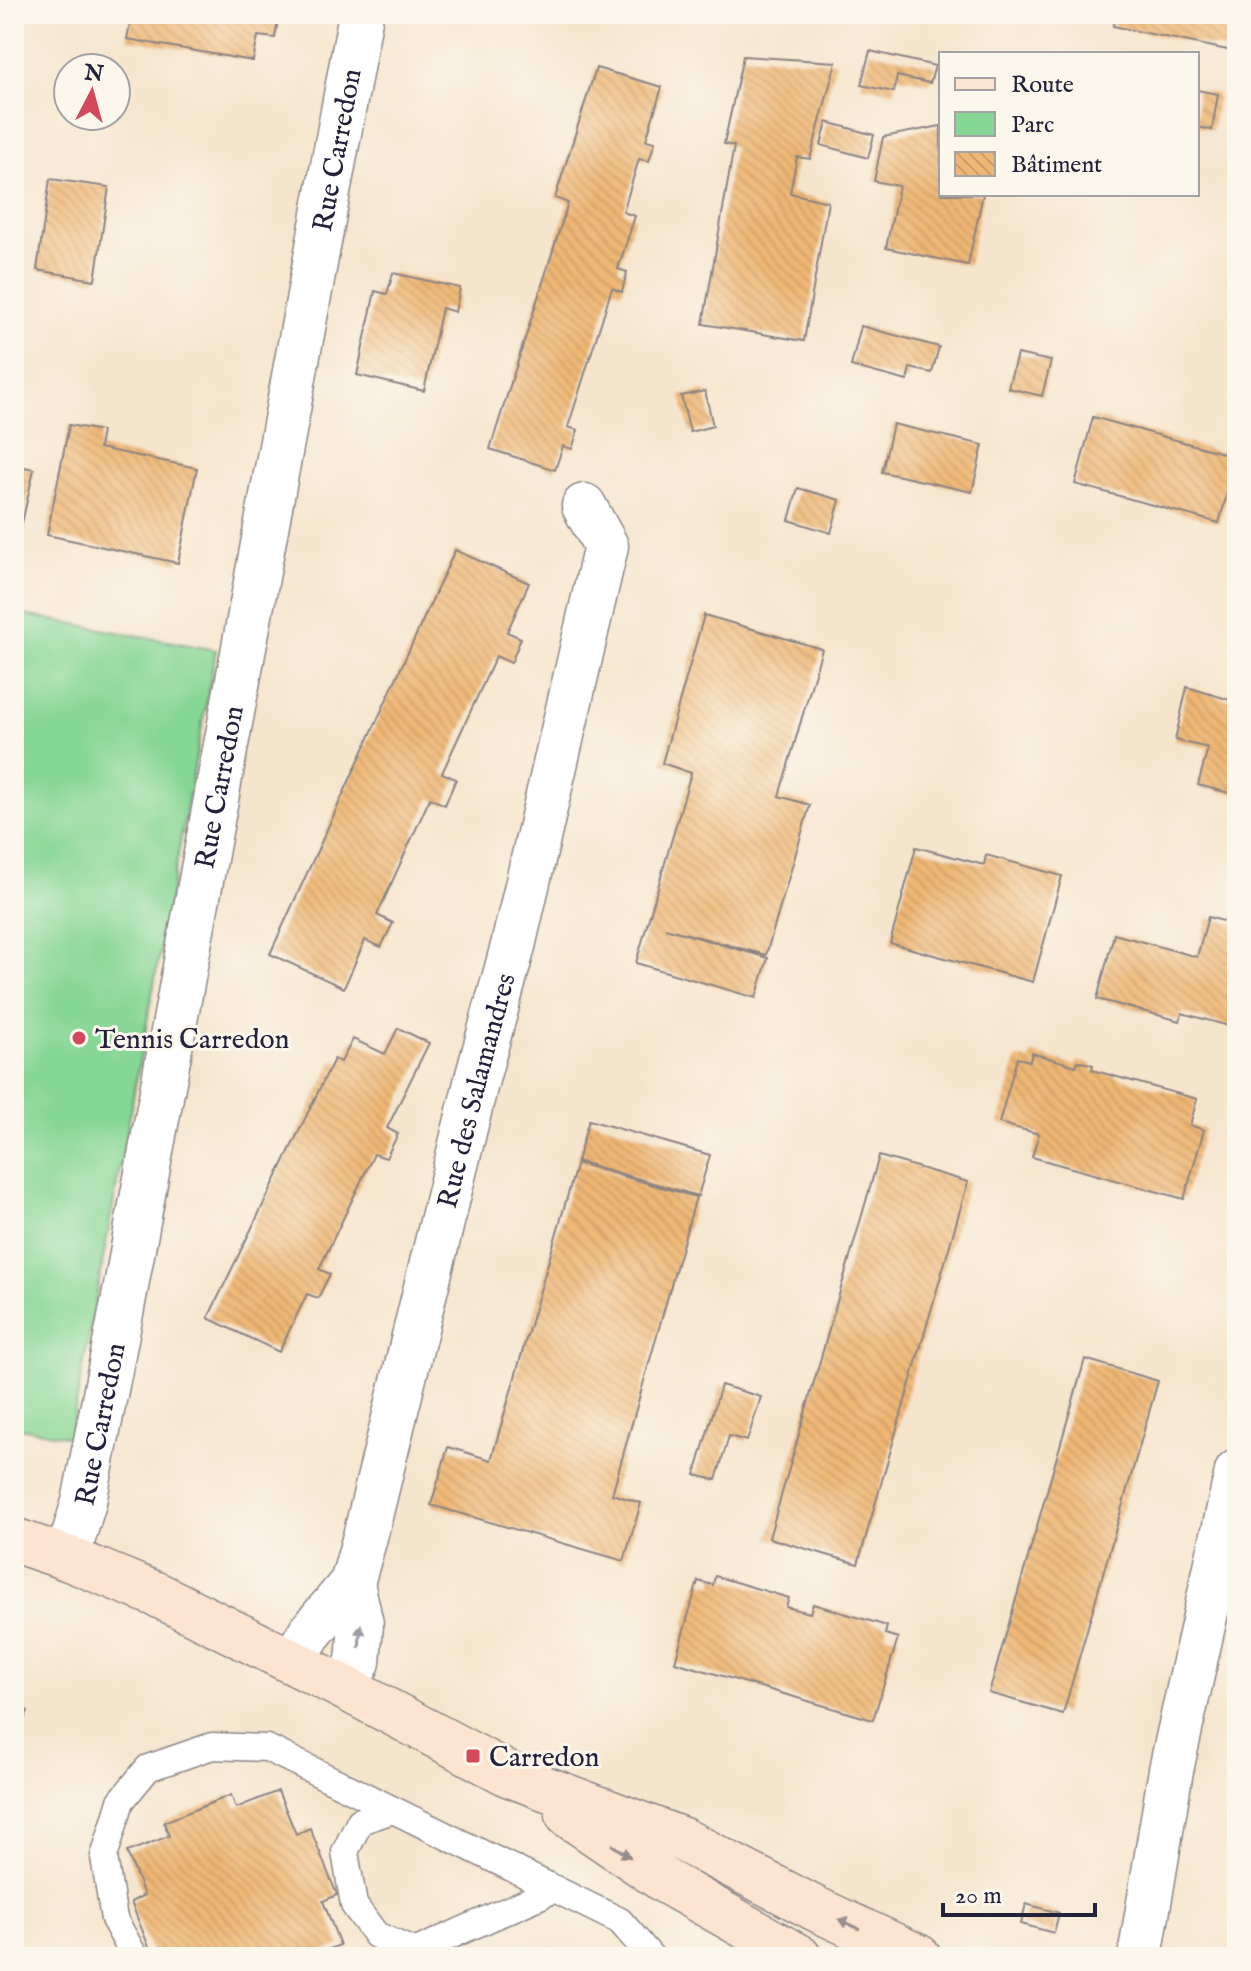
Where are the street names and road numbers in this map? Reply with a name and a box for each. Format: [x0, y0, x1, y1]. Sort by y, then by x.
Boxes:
street label: Rue Carredon [306, 66, 371, 235]
street label: Rue Carredon [188, 703, 253, 872]
street label: Rue des Salamandres [431, 970, 525, 1212]
street label: Rue Carredon [69, 1340, 135, 1509]

